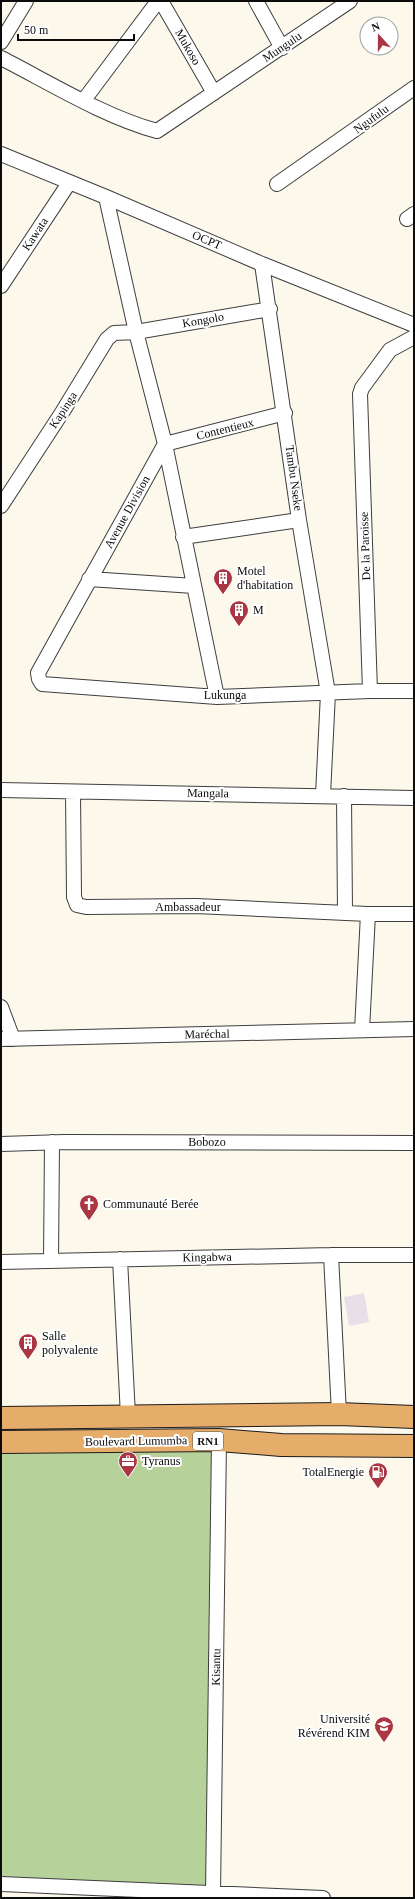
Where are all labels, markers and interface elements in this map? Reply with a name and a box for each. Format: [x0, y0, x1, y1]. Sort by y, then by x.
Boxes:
scale bar [18, 16, 134, 42]
north arrow [359, 16, 399, 56]
text: N [370, 20, 381, 34]
text: 50 m [24, 23, 49, 37]
street label: Mukoso [172, 26, 204, 68]
street label: Mungulu [260, 29, 304, 65]
street label: Ngufulu [351, 102, 391, 136]
street label: Kawata [19, 214, 51, 253]
street label: OCPT [190, 228, 224, 253]
street label: Kongolo [181, 309, 225, 331]
street label: Kapinga [46, 389, 80, 431]
street label: Contentieux [195, 415, 255, 443]
street label: Tambu Nseke [282, 444, 306, 512]
street label: Avenue Division [101, 473, 153, 551]
street label: De la Paroisse [357, 511, 373, 581]
place label: Motel d'habitation [237, 564, 293, 592]
building icon: Motel d'habitation [212, 567, 234, 595]
building icon: M [228, 599, 250, 627]
place label: M [253, 603, 264, 617]
street label: Lukunga [204, 688, 247, 702]
street label: Mangala [187, 786, 230, 800]
street label: Ambassadeur [155, 900, 221, 914]
street label: Maréchal [184, 1027, 230, 1041]
street label: Bobozo [188, 1135, 226, 1149]
church icon: Communauté Berée [78, 1193, 100, 1221]
place label: Communauté Berée [103, 1197, 199, 1211]
street label: Kingabwa [182, 1250, 232, 1264]
place label: Salle polyvalente [42, 1329, 98, 1357]
building icon: Salle polyvalente [17, 1332, 39, 1360]
road number: RN1 [193, 1432, 223, 1450]
street label: Boulevard Lumumba [85, 1433, 188, 1449]
office icon: Tyranus [117, 1450, 139, 1478]
place label: Tyranus [142, 1454, 181, 1468]
fuel station icon: TotalEnergie [367, 1461, 389, 1489]
place label: TotalEnergie [302, 1465, 364, 1479]
street label: Kisantu [209, 1648, 223, 1686]
place label: Université Révérend KIM [298, 1712, 370, 1740]
school or university icon: Université Révérend KIM [373, 1715, 395, 1743]

